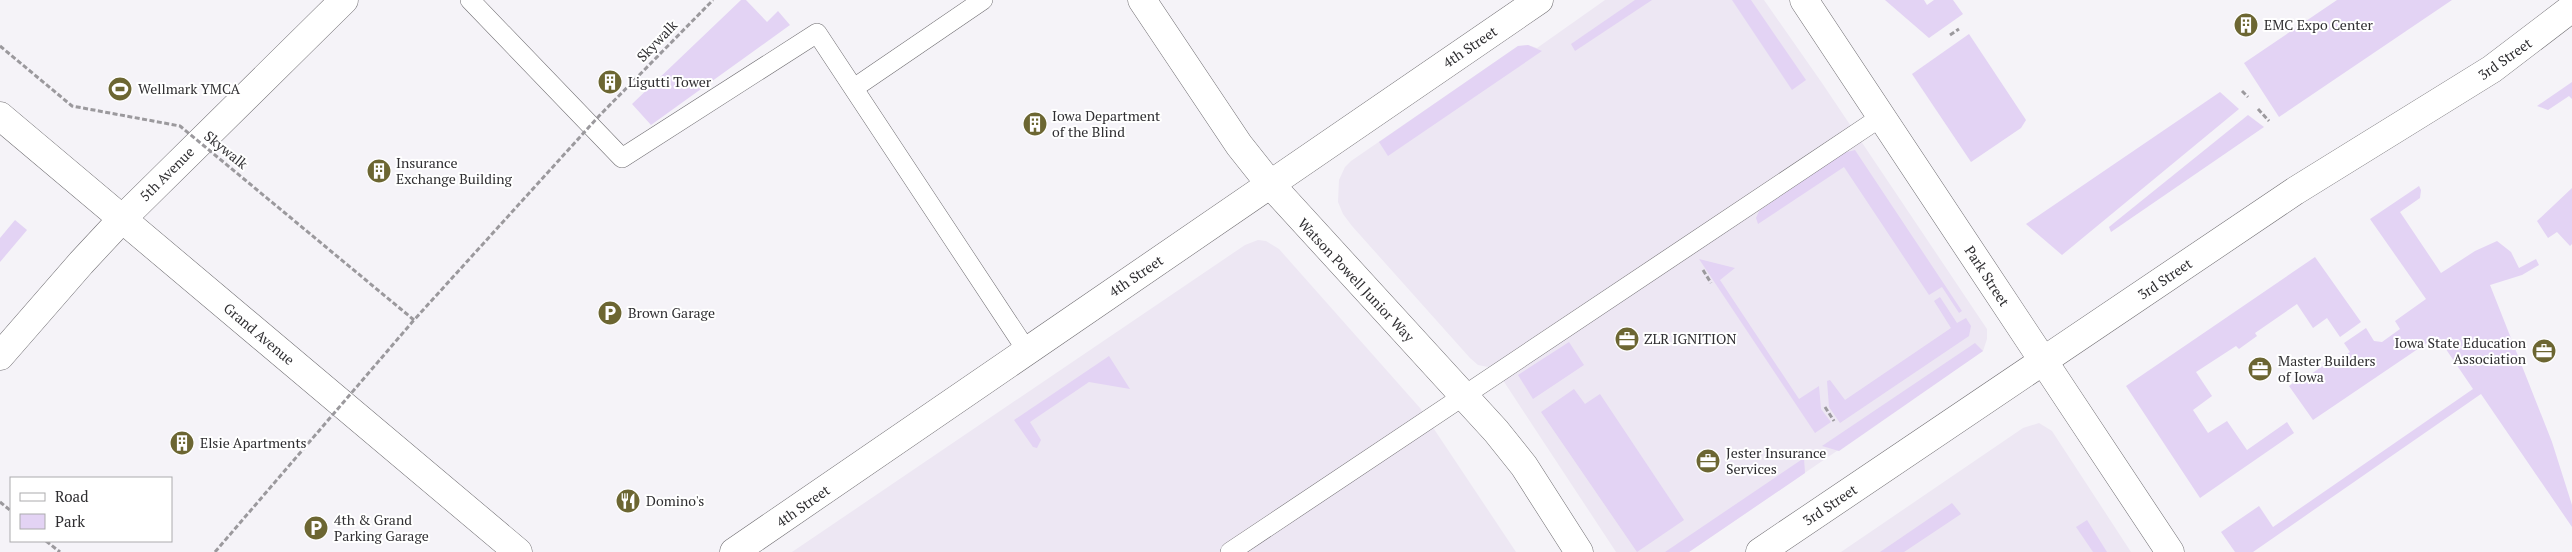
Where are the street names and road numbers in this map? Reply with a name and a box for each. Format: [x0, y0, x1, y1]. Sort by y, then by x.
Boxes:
street label: Skywalk [632, 15, 682, 66]
street label: 4th Street [1439, 21, 1501, 72]
street label: 3rd Street [2474, 33, 2536, 84]
street label: Skywalk [201, 126, 253, 174]
street label: 5th Avenue [135, 142, 198, 205]
street label: Watson Powell Junior Way [1294, 214, 1419, 346]
street label: Park Street [1961, 242, 2015, 310]
street label: 4th Street [1105, 250, 1167, 301]
street label: 3rd Street [2134, 253, 2196, 304]
street label: Grand Avenue [220, 298, 299, 369]
street label: 3rd Street [1799, 479, 1861, 530]
street label: 4th Street [772, 480, 834, 531]

